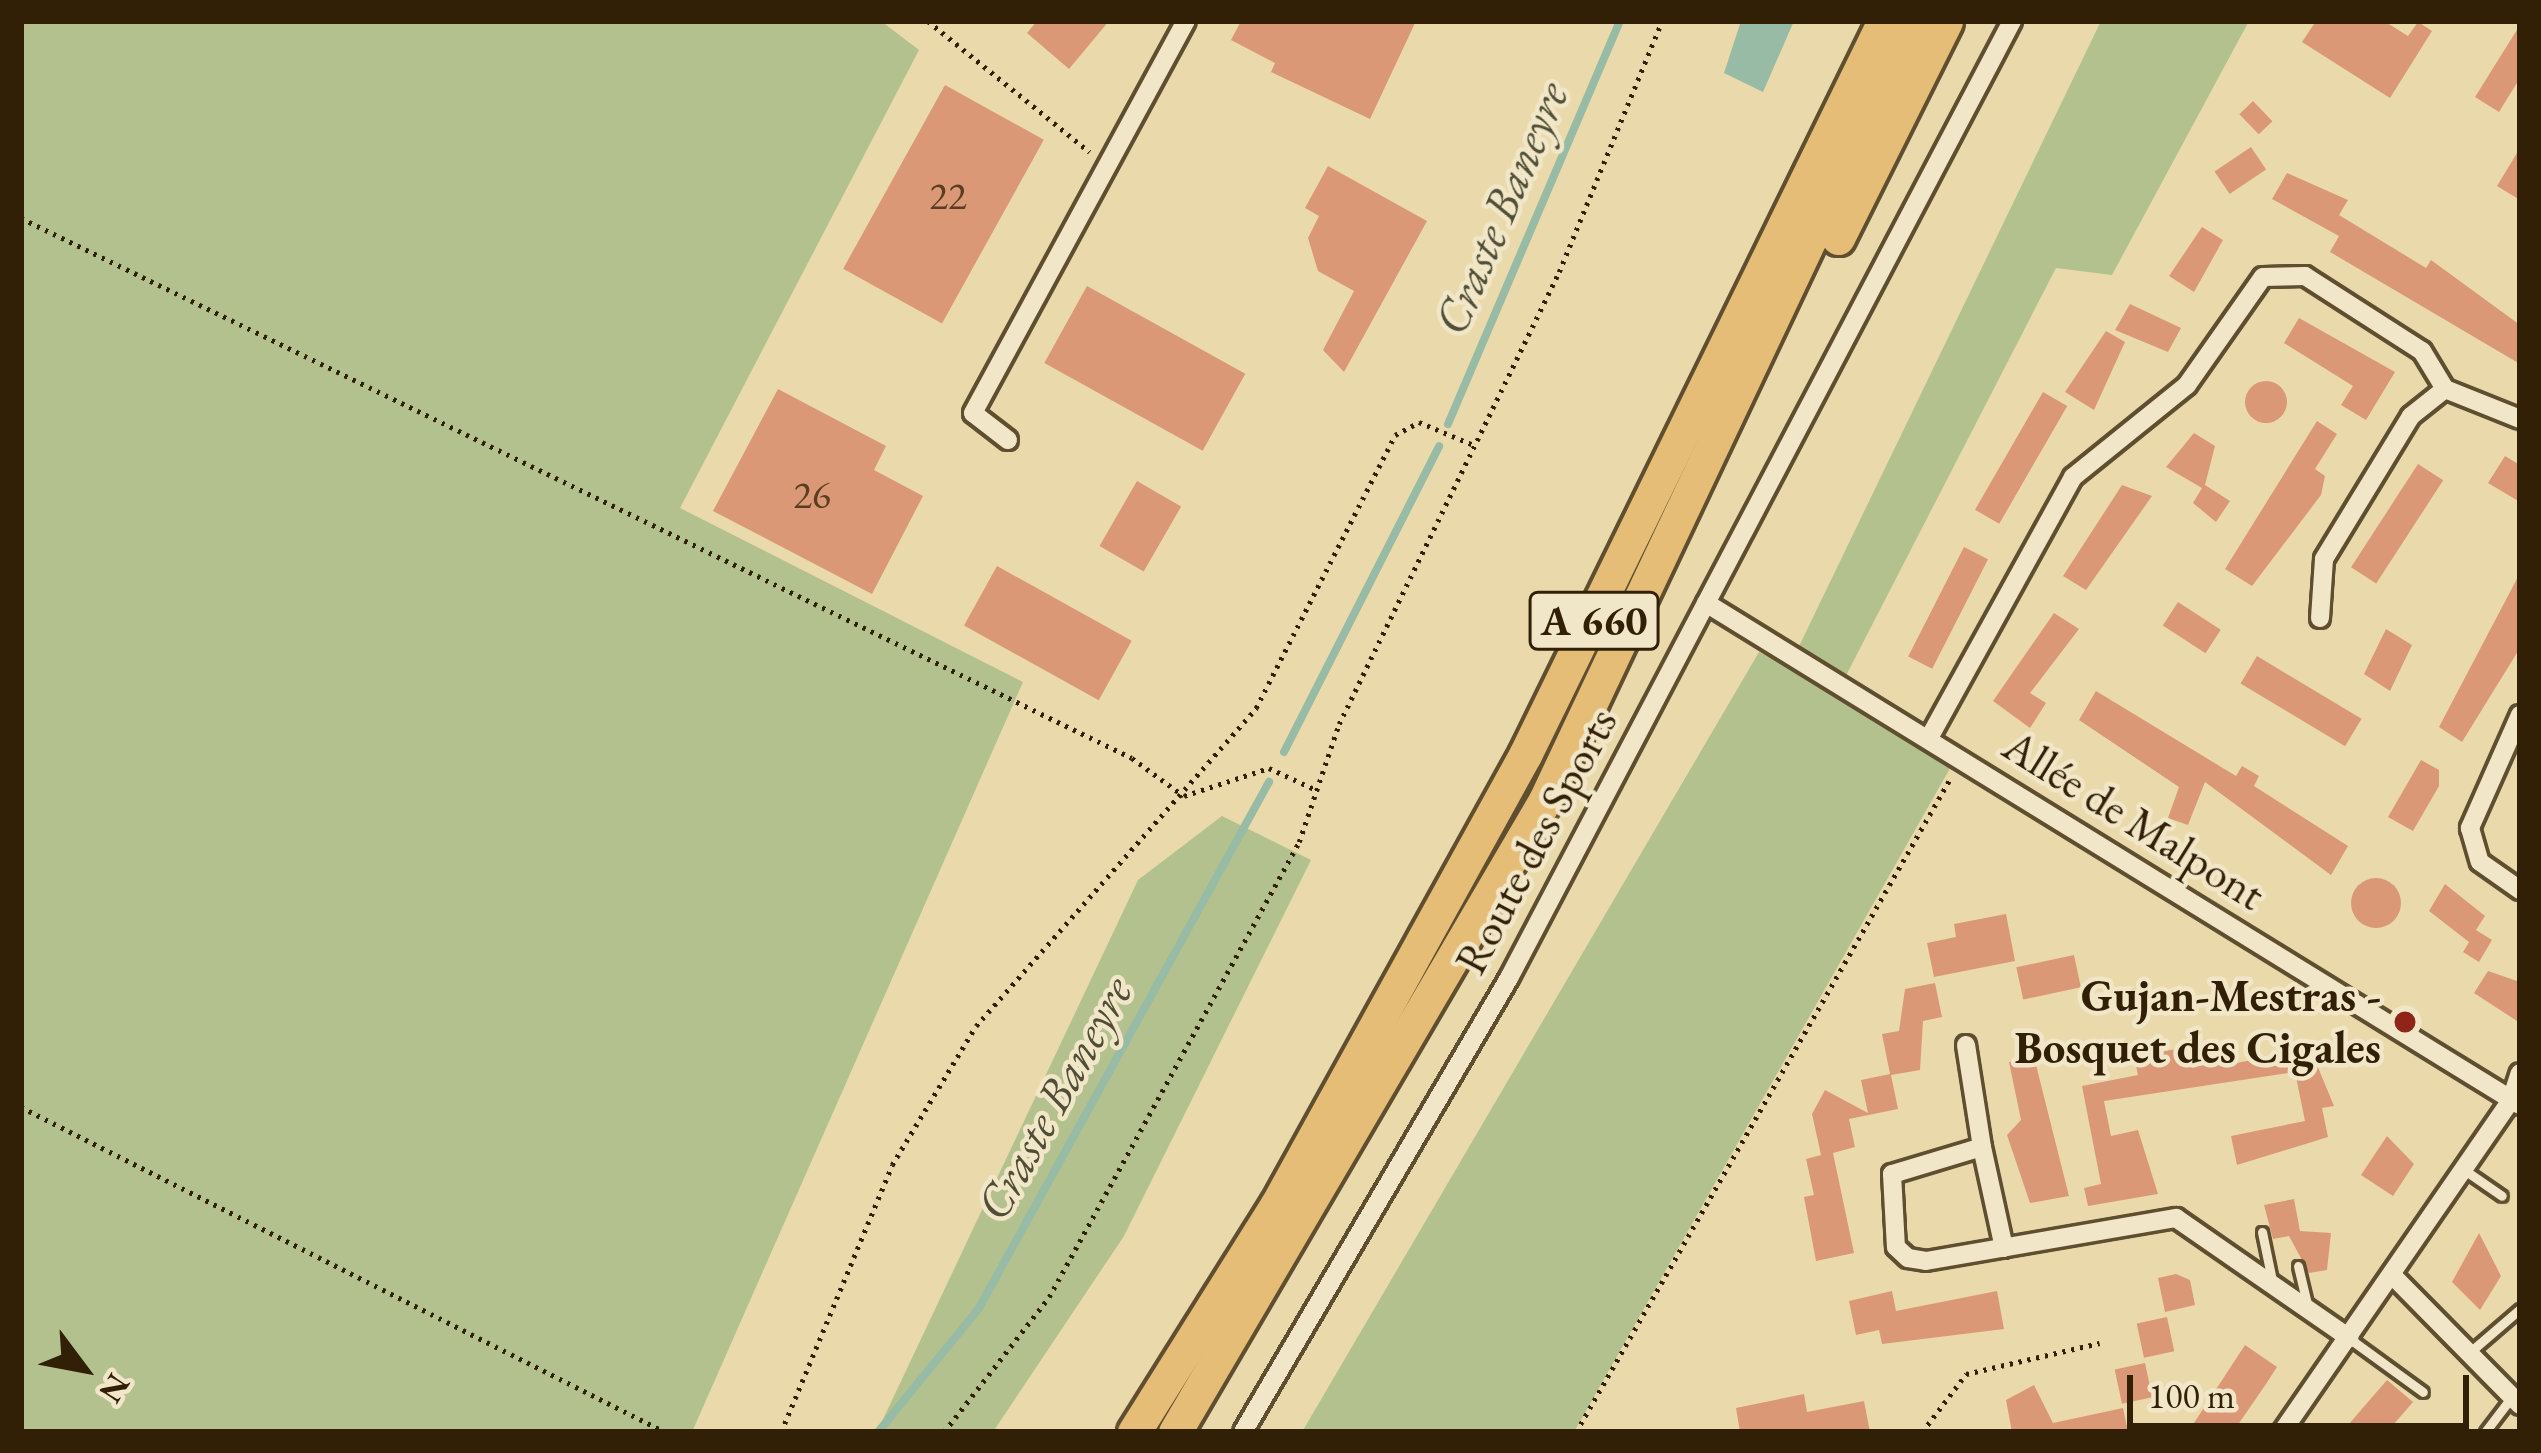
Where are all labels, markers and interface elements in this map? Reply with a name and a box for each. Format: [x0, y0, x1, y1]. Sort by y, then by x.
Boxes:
water label: Craste Baneyre [1422, 73, 1580, 343]
house number: 22 [929, 173, 967, 219]
house number: 26 [793, 472, 831, 518]
road number: A 660 [1528, 585, 1660, 657]
street label: Route des Sports [1443, 699, 1629, 983]
street label: Allée de Malpont [1993, 718, 2275, 922]
water label: Craste Baneyre [964, 966, 1144, 1230]
place label: Gujan-Mestras - Bosquet des Cigales [2015, 969, 2381, 1075]
marker: Gujan-Mestras - Bosquet des Cigales [2392, 1009, 2418, 1035]
north arrow [24, 1309, 144, 1429]
scale bar [2133, 1351, 2475, 1425]
text: N [90, 1366, 140, 1411]
text: 100 m [2148, 1372, 2235, 1419]

